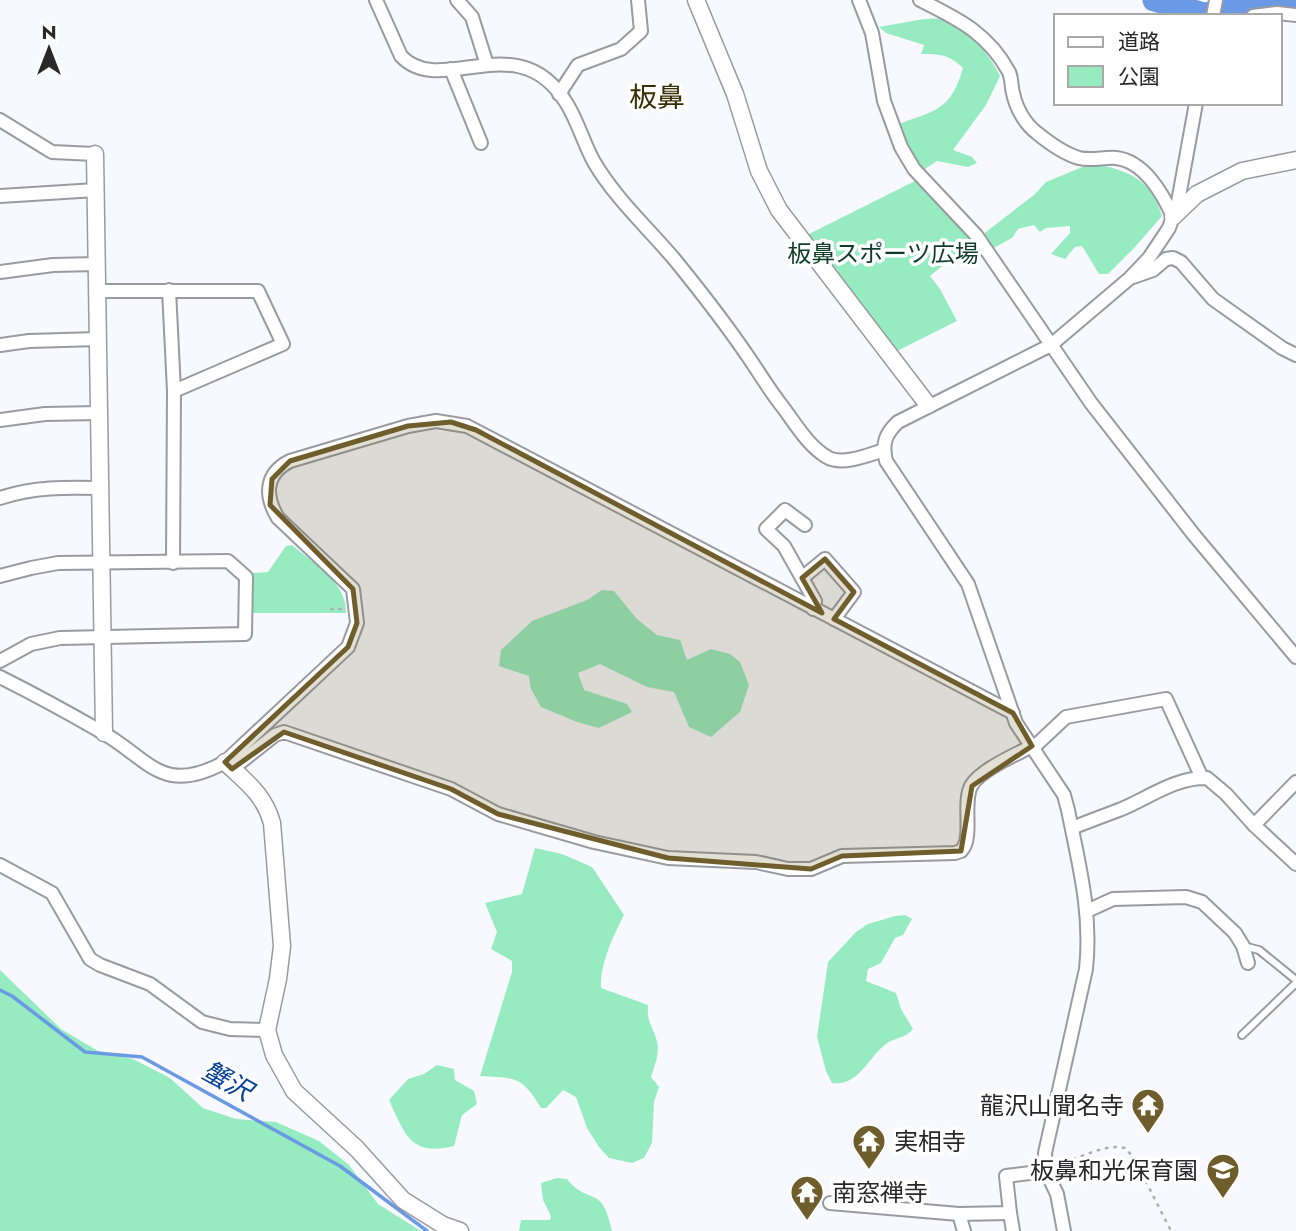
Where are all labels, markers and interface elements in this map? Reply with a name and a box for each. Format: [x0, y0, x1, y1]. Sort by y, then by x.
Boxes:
north arrow [14, 14, 84, 84]
legend [1054, 14, 1282, 105]
text: N [41, 19, 57, 46]
text: 道路 [1118, 27, 1160, 57]
text: 公園 [1118, 62, 1160, 92]
district label: 板鼻 [629, 77, 685, 118]
park label: 板鼻スポーツ広場 [787, 236, 979, 271]
water label: 蟹沢 [195, 1052, 262, 1112]
temple icon: 龍沢山聞名寺 [1129, 1086, 1167, 1135]
place label: 龍沢山聞名寺 [980, 1088, 1124, 1123]
temple icon: 実相寺 [850, 1122, 888, 1171]
place label: 実相寺 [894, 1124, 966, 1159]
school or university icon: 板鼻和光保育園 [1204, 1151, 1242, 1200]
place label: 板鼻和光保育園 [1030, 1153, 1198, 1188]
temple icon: 南窓禅寺 [788, 1173, 826, 1222]
place label: 南窓禅寺 [832, 1175, 928, 1210]

